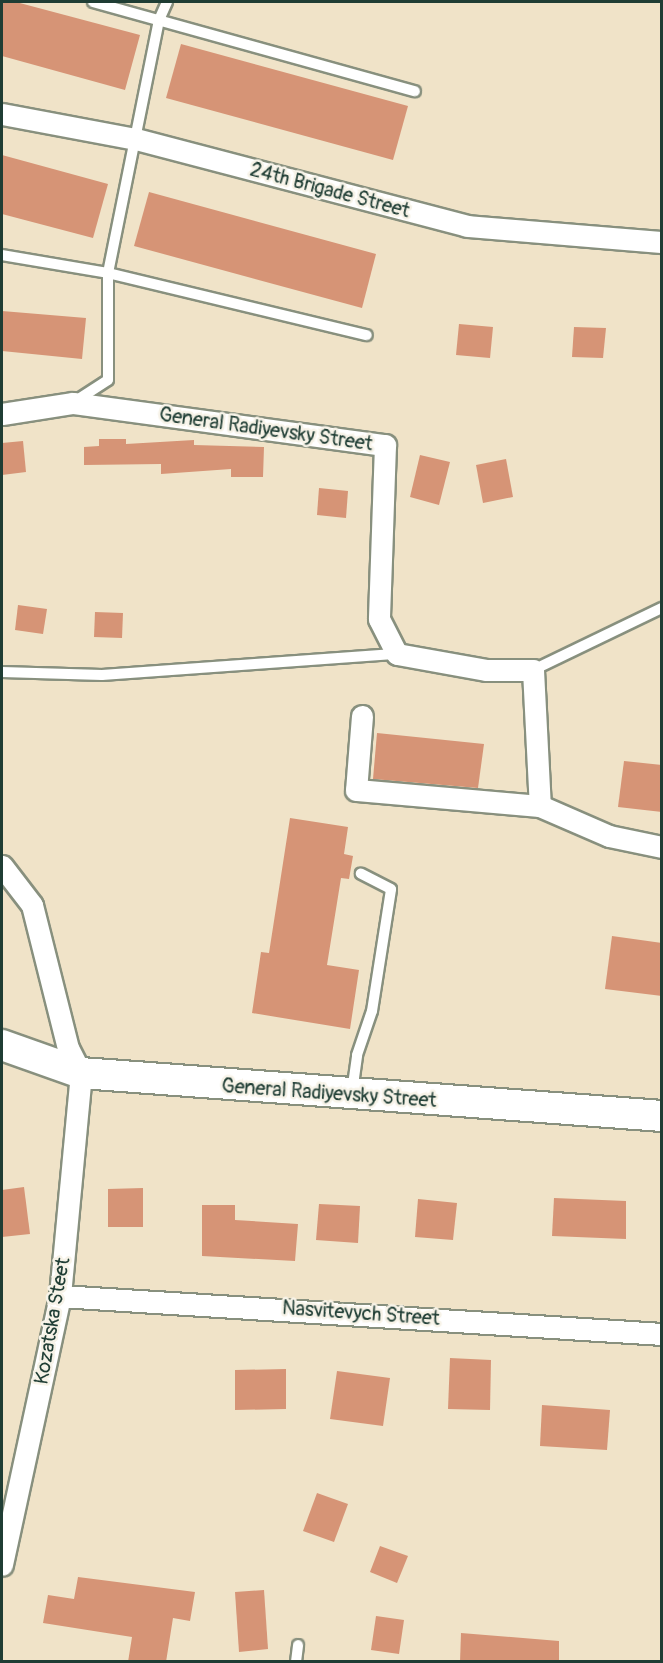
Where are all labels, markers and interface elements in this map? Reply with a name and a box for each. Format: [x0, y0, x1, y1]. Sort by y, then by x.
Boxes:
street label: 24th Brigade Street [248, 157, 412, 223]
street label: General Radiyevsky Street [158, 402, 374, 456]
street label: General Radiyevsky Street [221, 1074, 437, 1112]
street label: Kozatska Steet [29, 1256, 75, 1386]
street label: Nasvitevych Street [281, 1296, 441, 1330]

